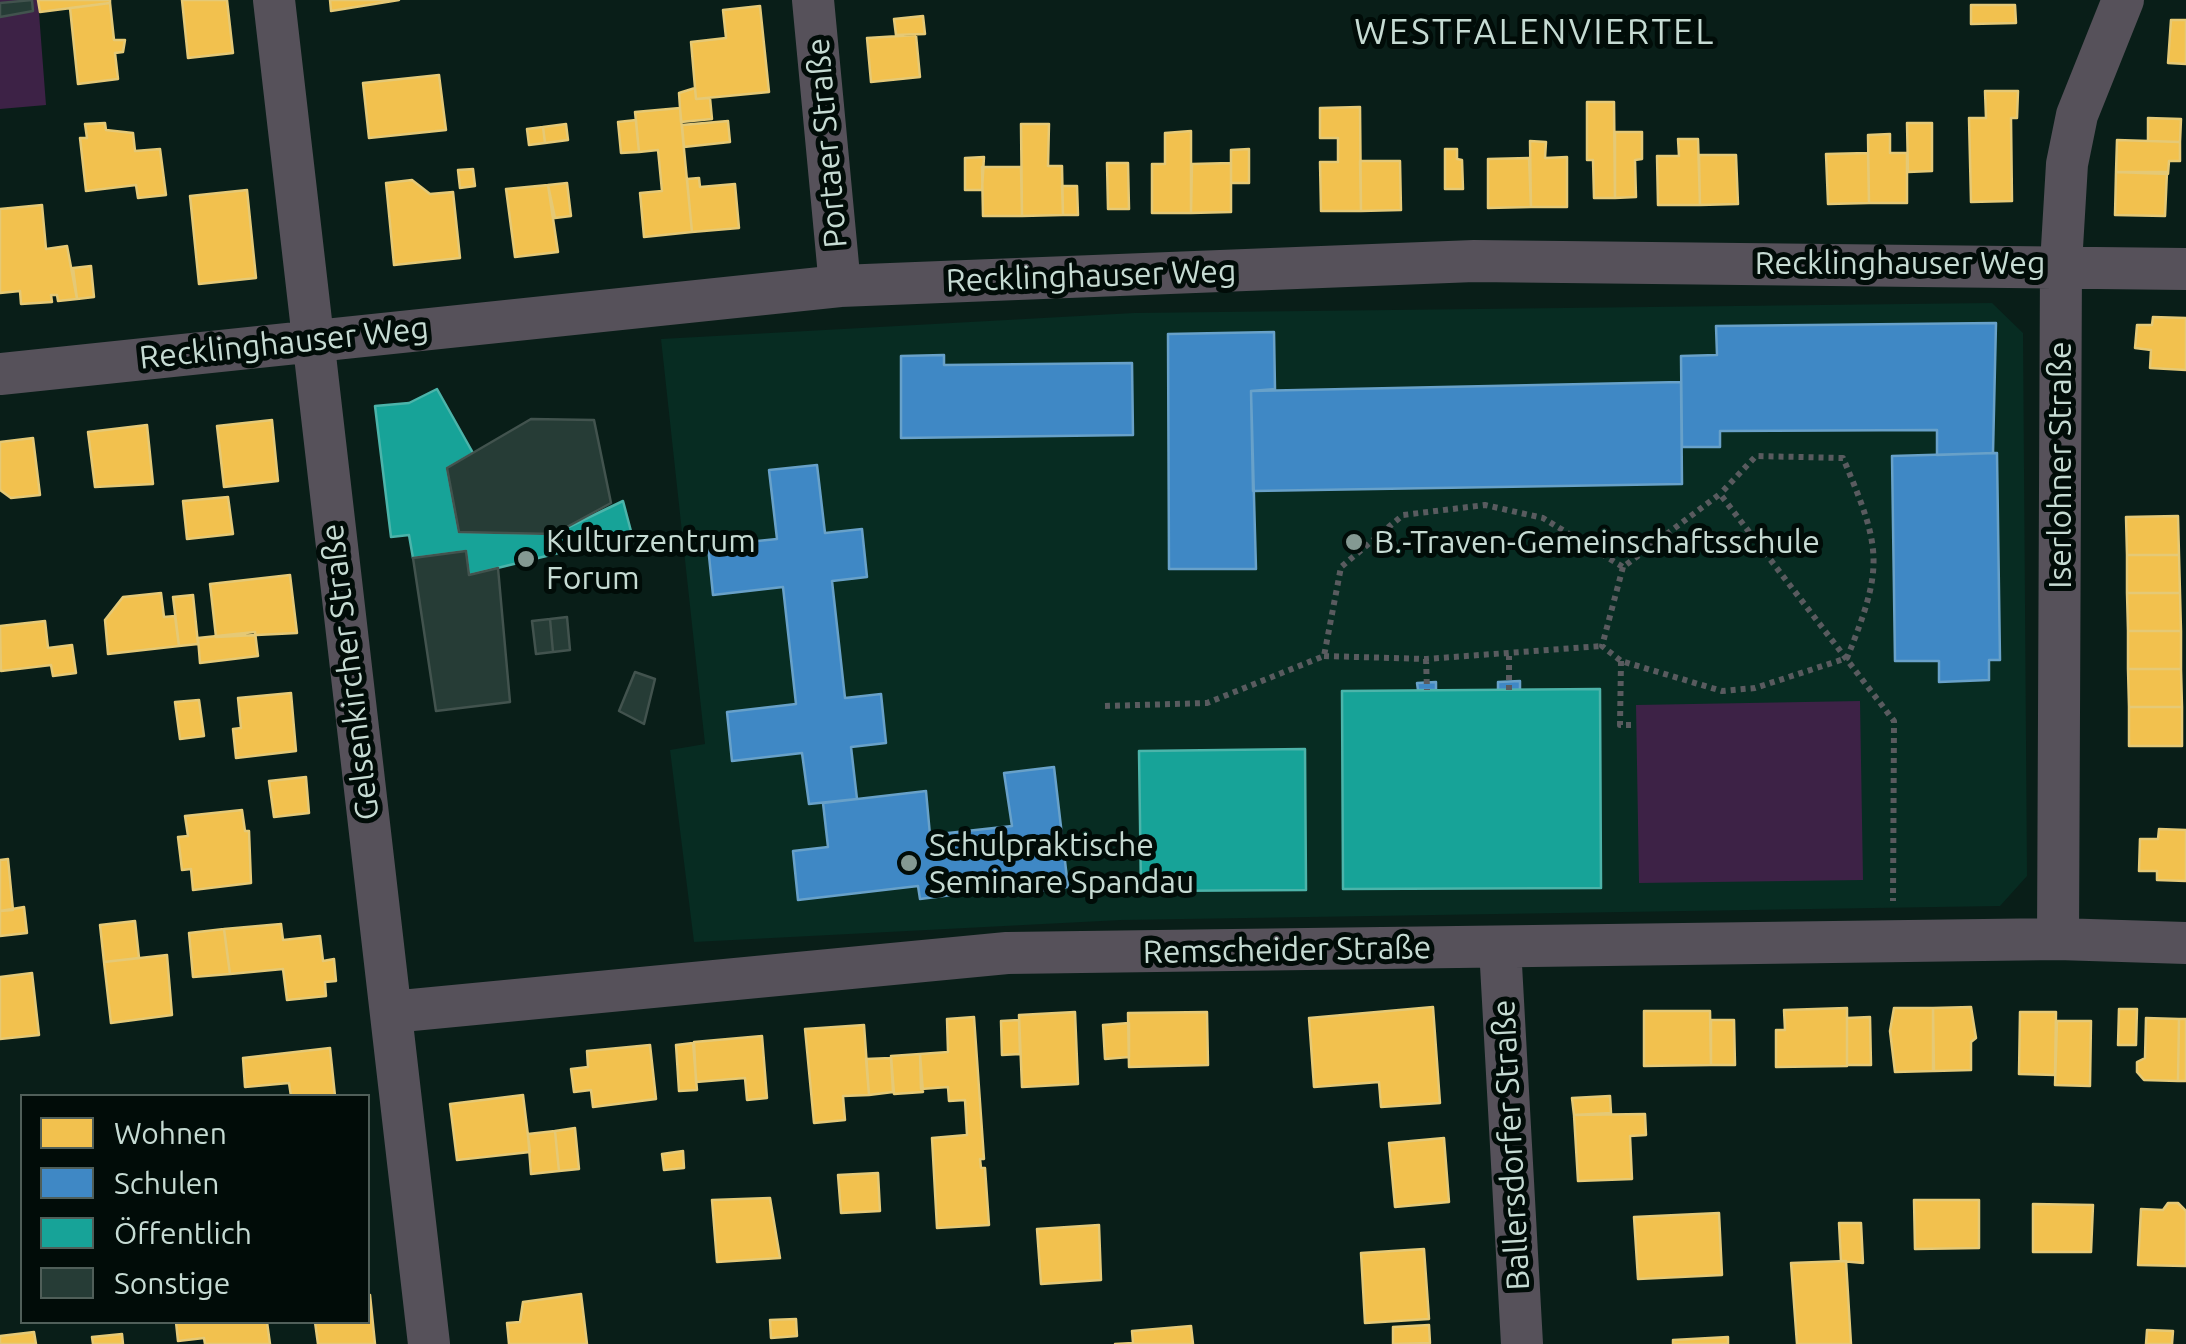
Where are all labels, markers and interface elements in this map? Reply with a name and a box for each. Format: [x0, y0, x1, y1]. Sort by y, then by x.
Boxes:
district label: WESTFALENVIERTEL [1354, 11, 1716, 53]
street label: Portaer Straße [799, 36, 855, 250]
street label: Recklinghauser Weg [1755, 244, 2045, 282]
street label: Recklinghauser Weg [945, 252, 1237, 300]
street label: Recklinghauser Weg [137, 309, 431, 377]
street label: Iserlohner Straße [2041, 341, 2079, 589]
street label: Gelsenkircher Straße [313, 522, 387, 822]
place label: Kulturzentrum Forum [546, 522, 756, 597]
place label: B.-Traven-Gemeinschaftsschule [1374, 523, 1820, 561]
marker: B.-Traven-Gemeinschaftsschule [1343, 531, 1365, 553]
marker: Kulturzentrum Forum [515, 548, 537, 570]
place label: Schulpraktische Seminare Spandau [929, 826, 1194, 901]
marker: Schulpraktische Seminare Spandau [898, 852, 920, 874]
street label: Remscheider Straße [1143, 928, 1431, 972]
street label: Ballersdorfer Straße [1484, 999, 1538, 1291]
legend [20, 1094, 370, 1324]
text: Wohnen [114, 1116, 227, 1150]
text: Schulen [114, 1166, 219, 1200]
text: Öffentlich [114, 1216, 252, 1250]
text: Sonstige [114, 1266, 230, 1300]

